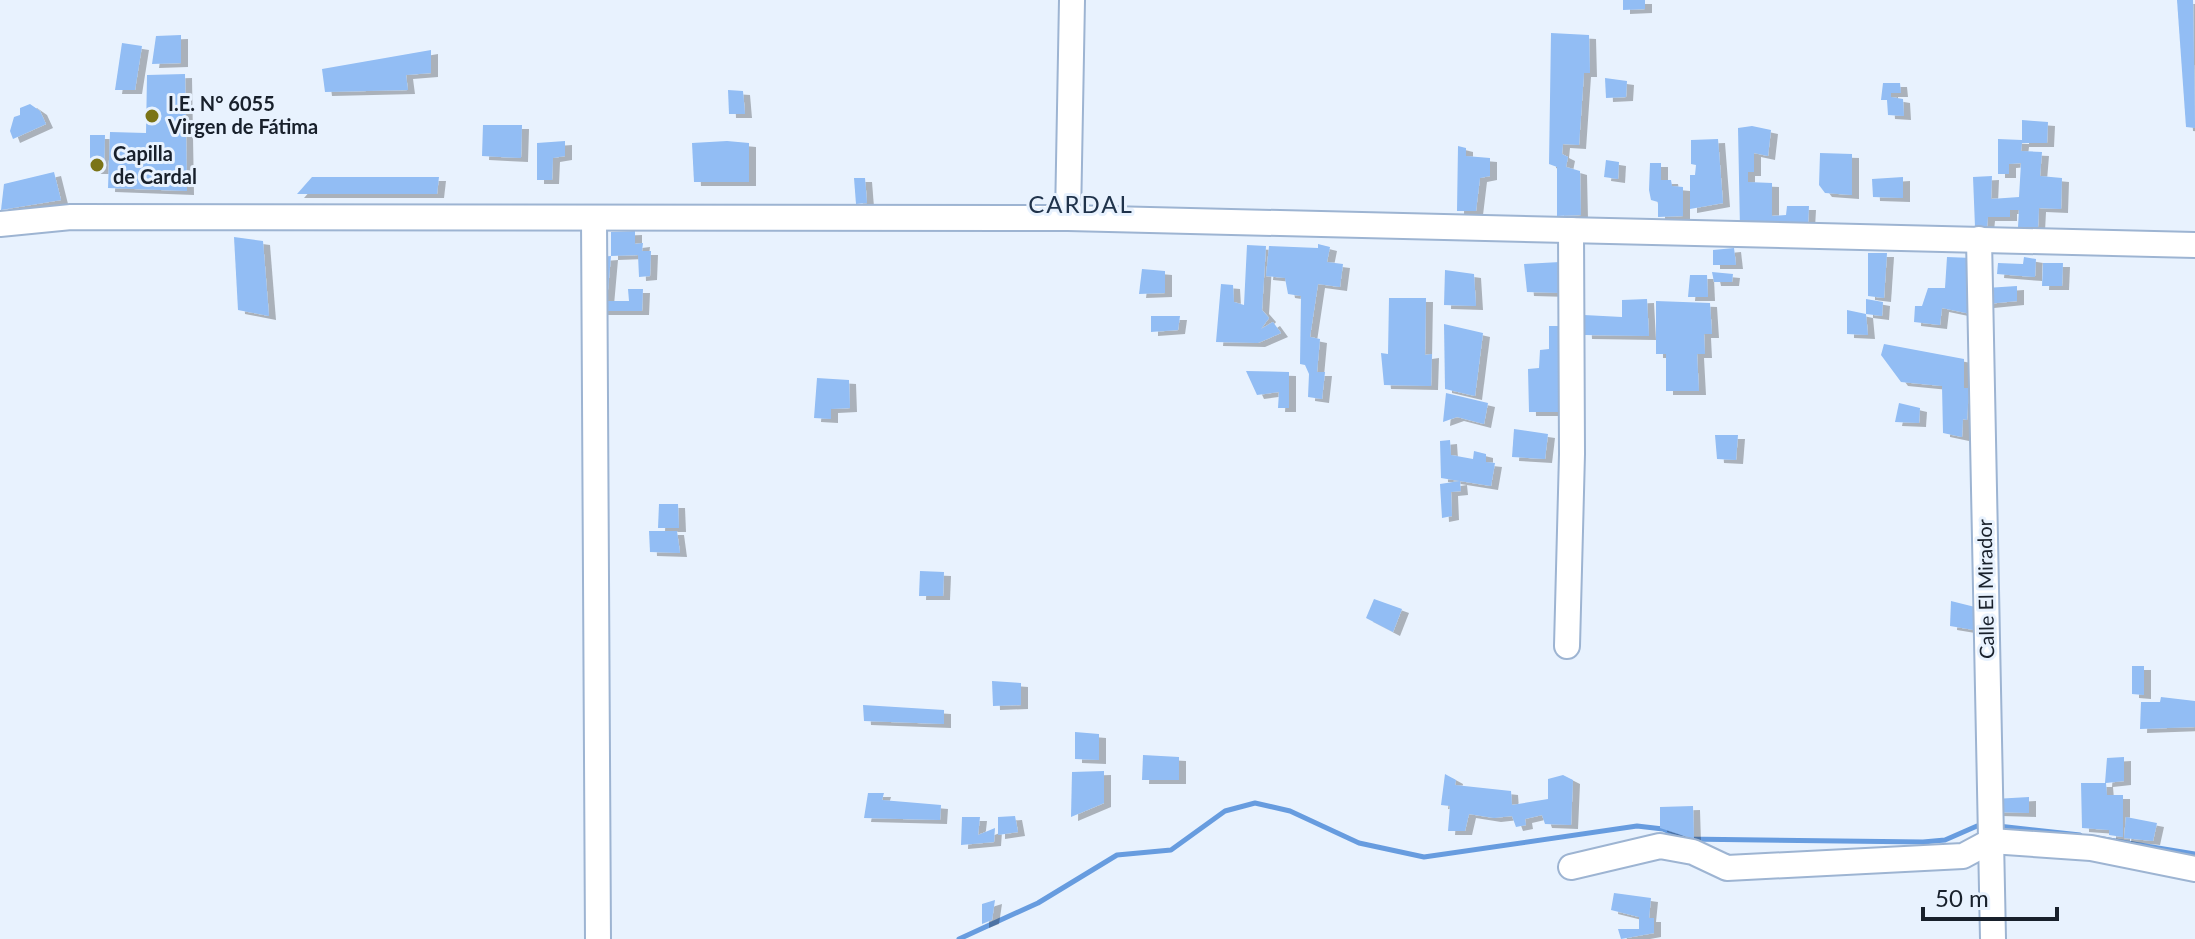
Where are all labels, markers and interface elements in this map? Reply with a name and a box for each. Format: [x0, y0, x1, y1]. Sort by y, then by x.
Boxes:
place label: I.E. N° 6055 Virgen de Fátima [167, 91, 318, 138]
marker: I.E. N° 6055 Virgen de Fátima [143, 107, 161, 125]
place label: Capilla de Cardal [113, 141, 197, 188]
marker: Capilla de Cardal [88, 156, 106, 174]
district label: CARDAL [1028, 189, 1134, 218]
street label: Calle El Mirador [1972, 518, 1998, 659]
scale bar [1923, 871, 2057, 921]
text: 50 m [1935, 883, 1989, 912]

